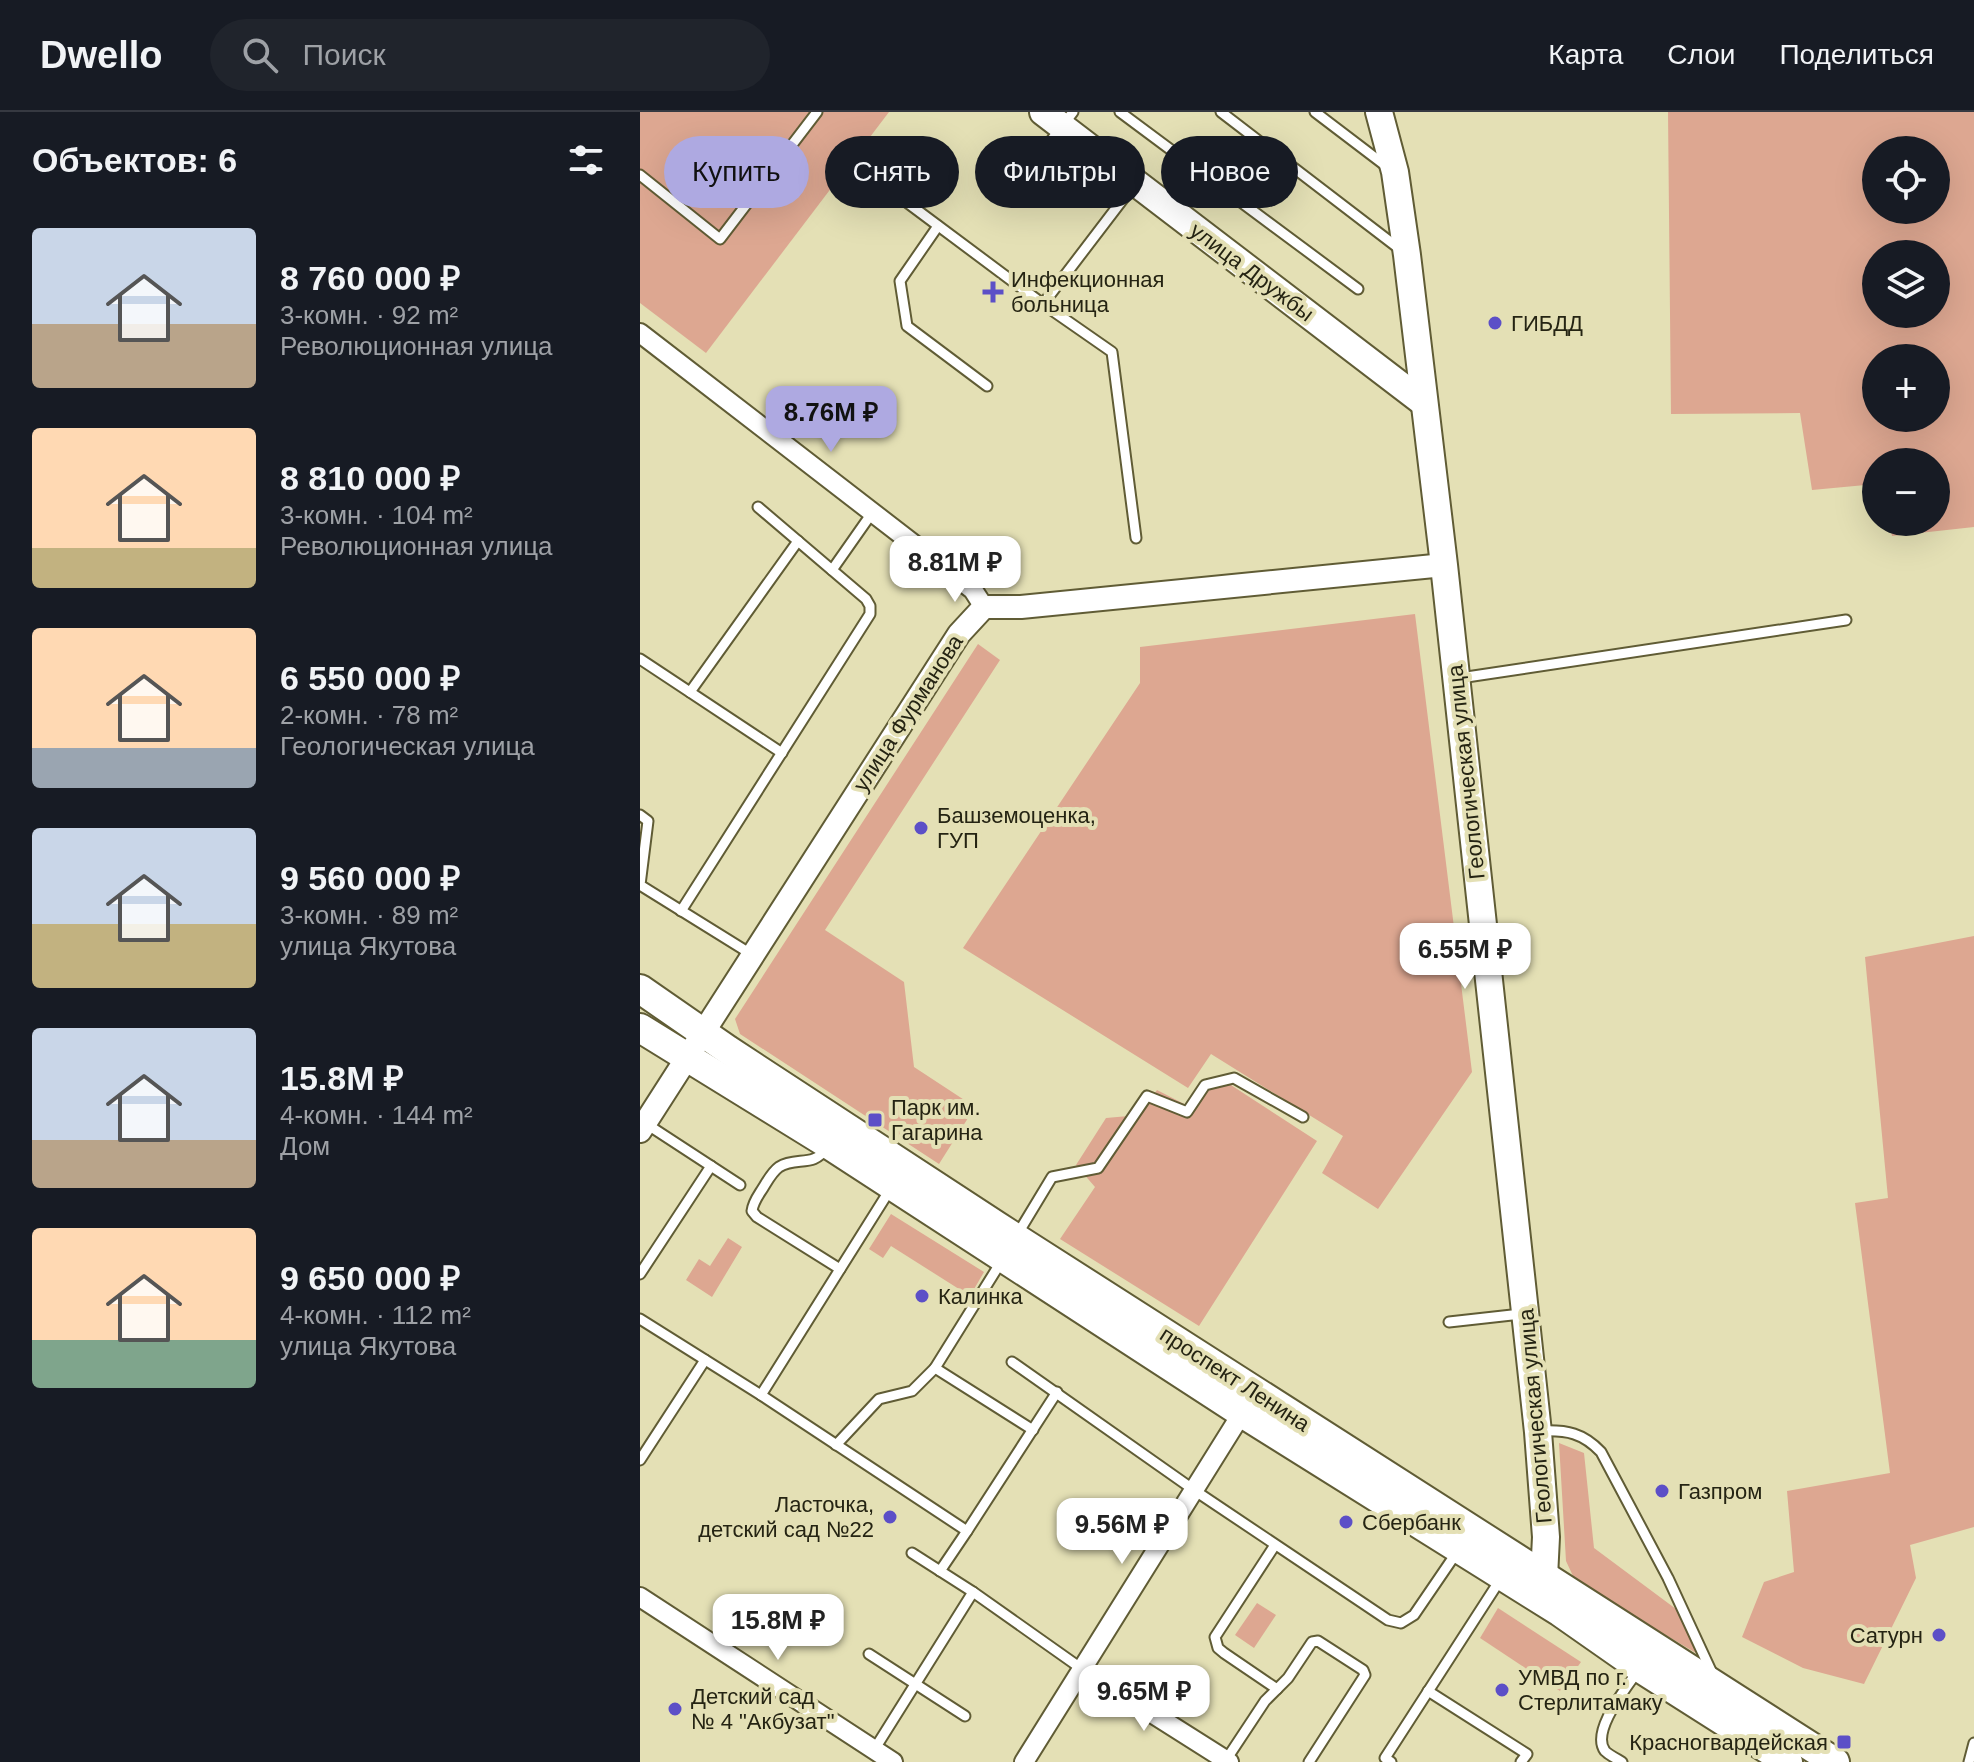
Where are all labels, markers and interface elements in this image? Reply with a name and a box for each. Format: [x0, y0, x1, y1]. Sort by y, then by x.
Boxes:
search box [210, 19, 770, 91]
icon: search [238, 33, 282, 77]
text: Dwello [40, 34, 162, 76]
text: Поиск [302, 38, 386, 71]
text: Карта [1548, 39, 1623, 70]
text: Слои [1667, 39, 1735, 70]
text: Поделиться [1779, 39, 1934, 70]
chip: Купить [664, 136, 809, 208]
chip: Снять [825, 136, 959, 208]
chip: Фильтры [975, 136, 1145, 208]
chip: Новое [1161, 136, 1298, 208]
map controls [1862, 136, 1950, 536]
button: locate [1862, 136, 1950, 224]
icon: filters [564, 138, 608, 182]
text: Объектов: 6 [32, 141, 237, 179]
street label: улица Дружбы [1185, 217, 1319, 327]
button: layers [1862, 240, 1950, 328]
text: 8 760 000 ₽ [280, 259, 461, 297]
icon: home [96, 260, 192, 356]
place label: Инфекционная больница [1011, 267, 1165, 317]
marker: Инфекционная больница [982, 281, 1004, 303]
text: 3-комн. · 92 m² [280, 300, 458, 330]
place label: ГИБДД [1511, 311, 1583, 336]
marker: ГИБДД [1486, 314, 1504, 332]
text: Революционная улица [280, 331, 553, 361]
button: + [1862, 344, 1950, 432]
pin: 8.76M ₽ [757, 386, 905, 454]
text: 8.76M ₽ [784, 397, 878, 427]
button: − [1862, 448, 1950, 536]
text: 8 810 000 ₽ [280, 459, 461, 497]
icon: home [96, 460, 192, 556]
text: 3-комн. · 104 m² [280, 500, 473, 530]
text: Революционная улица [280, 531, 553, 561]
pin: 8.81M ₽ [881, 536, 1029, 604]
text: 8.81M ₽ [908, 547, 1002, 577]
street label: улица Фурманова [848, 629, 968, 796]
text: 6 550 000 ₽ [280, 659, 461, 697]
icon: home [96, 660, 192, 756]
street label: Геологическая улица [1442, 663, 1490, 881]
text: 2-комн. · 78 m² [280, 700, 458, 730]
text: Геологическая улица [280, 731, 535, 761]
place label: Башземоценка, ГУП [937, 803, 1096, 853]
marker: Башземоценка, ГУП [912, 819, 930, 837]
text: 9 560 000 ₽ [280, 859, 461, 897]
icon: home [96, 860, 192, 956]
text: 3-комн. · 89 m² [280, 900, 458, 930]
pin: 6.55M ₽ [1391, 923, 1539, 991]
text: улица Якутова [280, 931, 456, 961]
text: 6.55M ₽ [1418, 934, 1512, 964]
text: 15.8M ₽ [280, 1059, 404, 1097]
icon: home [96, 1060, 192, 1156]
place label: Парк им. Гагарина [891, 1095, 983, 1145]
text: 4-комн. · 144 m² [280, 1100, 473, 1130]
marker: Парк им. Гагарина [866, 1111, 884, 1129]
text: Дом [280, 1131, 330, 1161]
text: 9 650 000 ₽ [280, 1259, 461, 1297]
icon: home [96, 1260, 192, 1356]
place label: Калинка [938, 1284, 1023, 1309]
marker: Калинка [913, 1287, 931, 1305]
text: 4-комн. · 112 m² [280, 1300, 471, 1330]
street label: Геологическая улица [1513, 1307, 1557, 1524]
street label: проспект Ленина [1156, 1321, 1315, 1437]
text: улица Якутова [280, 1331, 456, 1361]
place label: Газпром [1678, 1479, 1762, 1504]
marker: Газпром [1653, 1482, 1671, 1500]
place label: Ласточка, детский сад №22 [698, 1492, 874, 1542]
pin: 9.56M ₽ [1048, 1498, 1196, 1566]
marker: Ласточка, детский сад №22 [881, 1508, 899, 1526]
text: 9.56M ₽ [1075, 1509, 1169, 1539]
place label: Сбербанк [1362, 1510, 1461, 1535]
marker: Сбербанк [1337, 1513, 1355, 1531]
pin: 15.8M ₽ [704, 1594, 852, 1662]
text: 15.8M ₽ [731, 1605, 825, 1635]
place label: Сатурн [1850, 1623, 1923, 1648]
marker: Сатурн [1930, 1626, 1948, 1644]
pin: 9.65M ₽ [1070, 1665, 1218, 1733]
place label: УМВД по г. Стерлитамаку [1518, 1665, 1663, 1715]
text: 9.65M ₽ [1097, 1676, 1191, 1706]
marker: УМВД по г. Стерлитамаку [1493, 1681, 1511, 1699]
place label: Детский сад № 4 "Акбузат" [691, 1684, 835, 1734]
marker: Детский сад № 4 "Акбузат" [666, 1700, 684, 1718]
place label: Красногвардейская [1629, 1730, 1828, 1755]
marker: Красногвардейская [1835, 1733, 1853, 1751]

